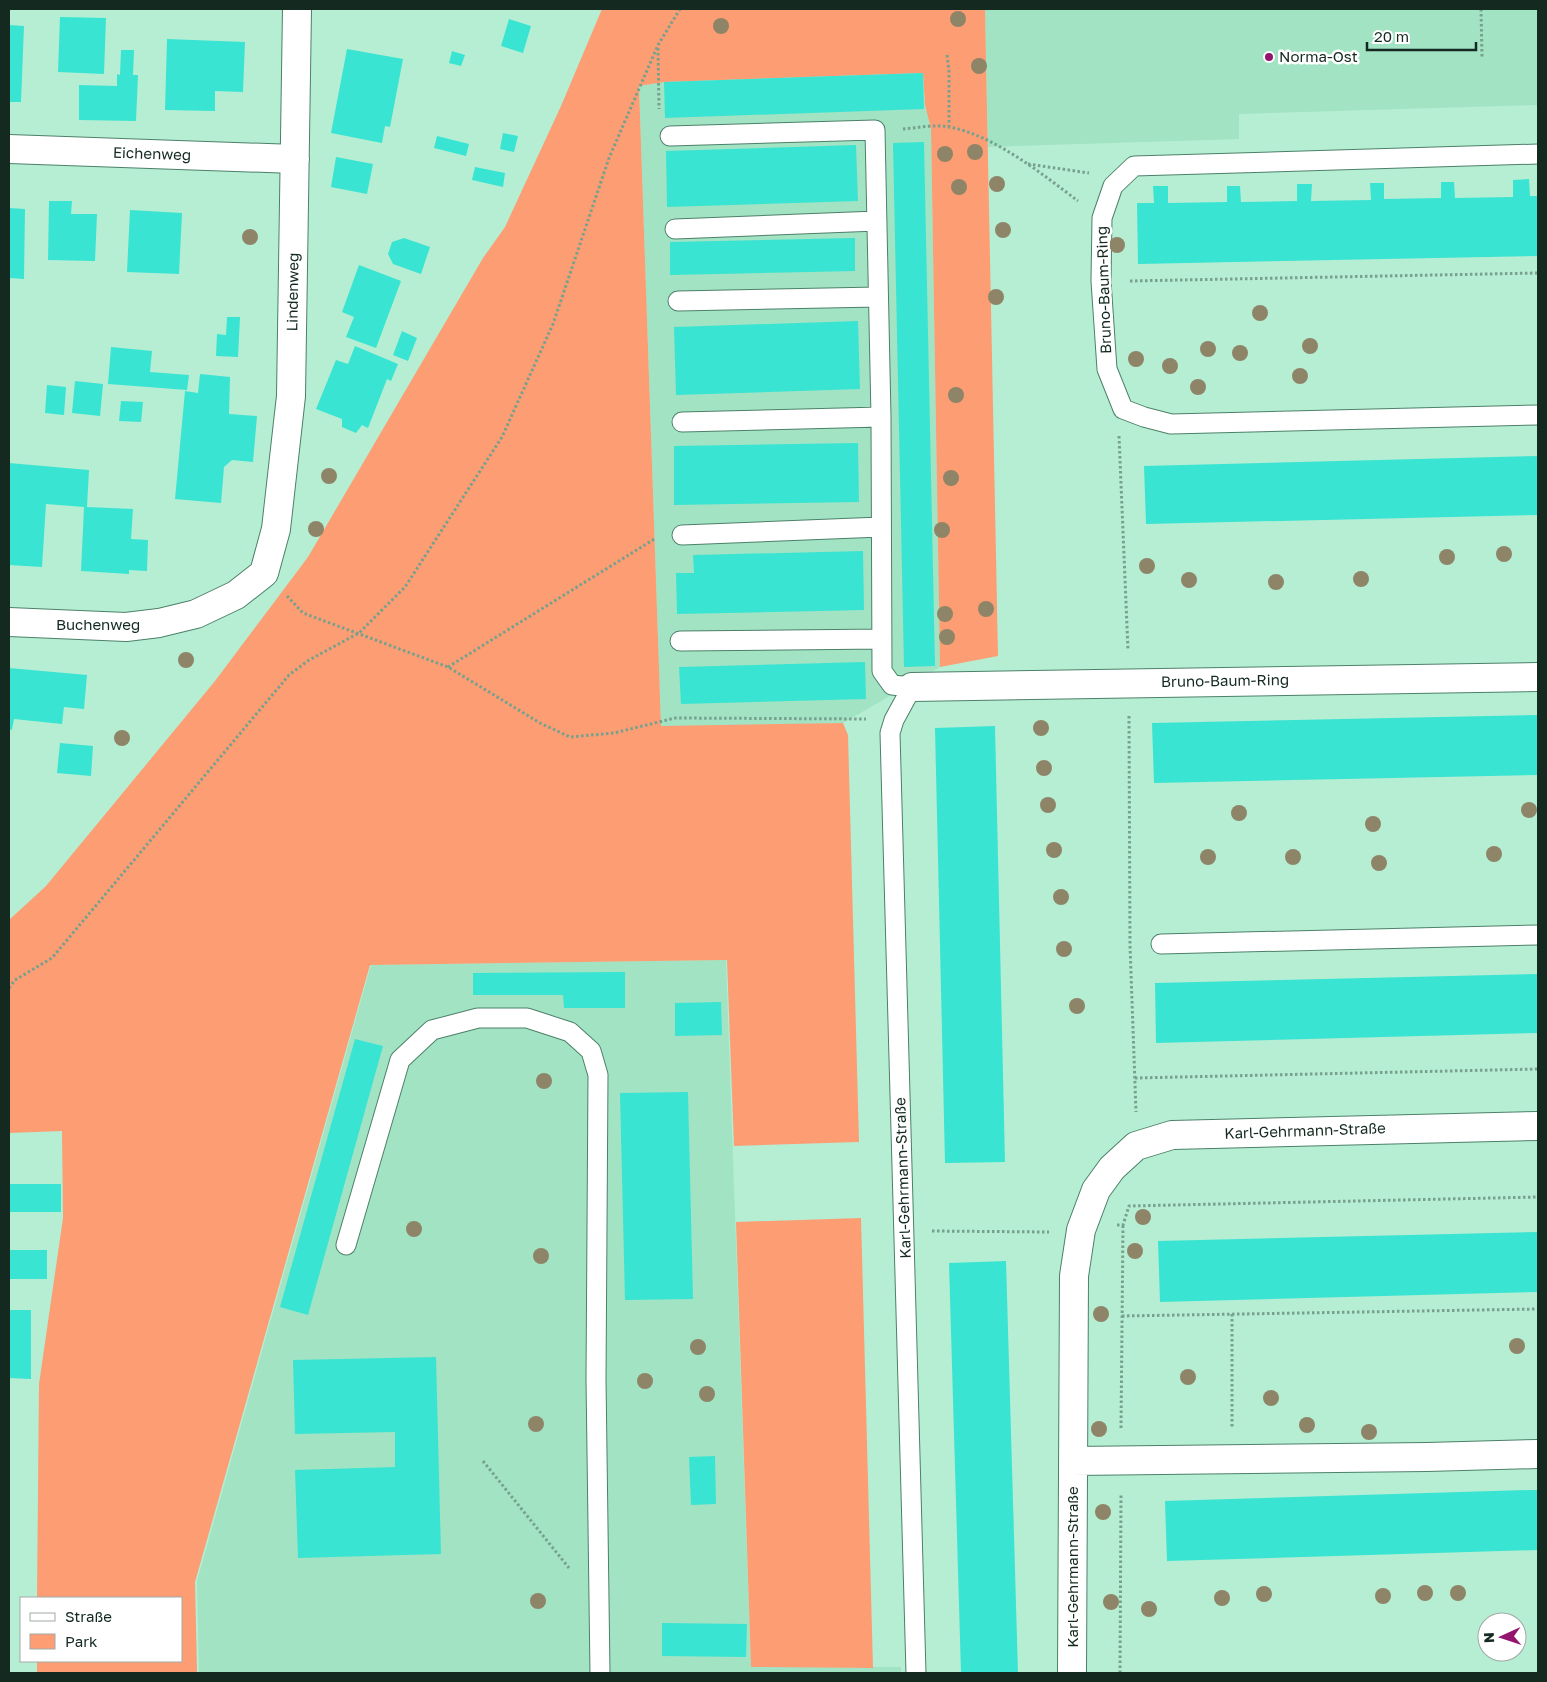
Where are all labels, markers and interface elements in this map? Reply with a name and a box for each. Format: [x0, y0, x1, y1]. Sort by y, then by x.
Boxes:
scale bar [1367, 20, 1476, 52]
text: 20 m [1374, 27, 1409, 45]
place label: Norma-Ost [1279, 47, 1358, 65]
marker: Norma-Ost [1263, 51, 1275, 63]
street label: Eichenweg [113, 143, 191, 163]
street label: Bruno-Baum-Ring [1092, 226, 1114, 354]
street label: Lindenweg [282, 252, 302, 332]
street label: Buchenweg [56, 615, 140, 633]
street label: Bruno-Baum-Ring [1161, 670, 1289, 690]
street label: Karl-Gehrmann-Straße [890, 1097, 914, 1259]
street label: Karl-Gehrmann-Straße [1224, 1118, 1386, 1142]
street label: Karl-Gehrmann-Straße [1063, 1486, 1081, 1648]
legend [20, 1597, 182, 1662]
text: Straße [65, 1607, 112, 1625]
north arrow [1477, 1612, 1527, 1662]
text: Park [65, 1632, 98, 1650]
text: N [1480, 1632, 1497, 1643]

